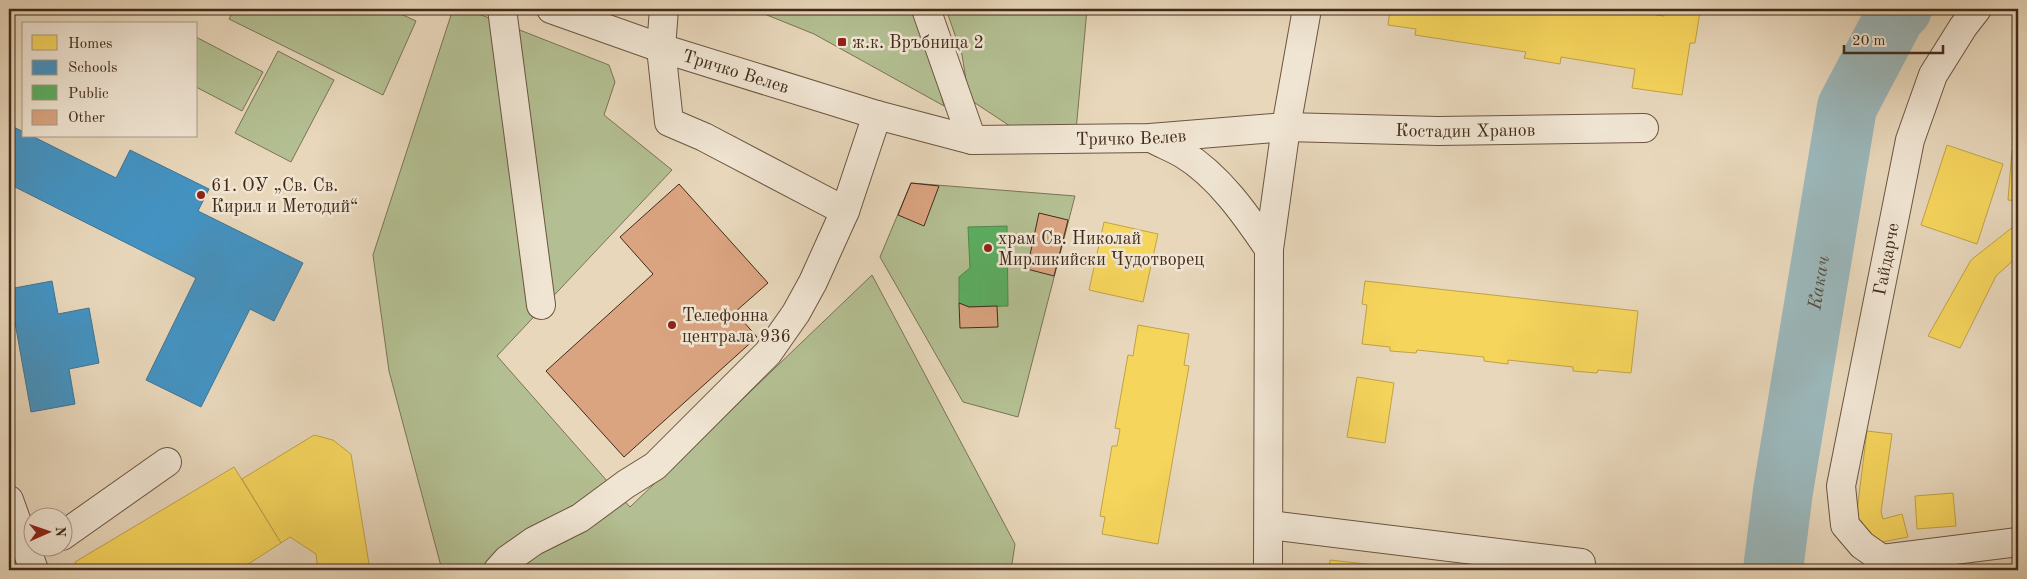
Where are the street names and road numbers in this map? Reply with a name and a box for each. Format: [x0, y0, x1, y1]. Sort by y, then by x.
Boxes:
street label: Тричко Велев [680, 47, 791, 97]
street label: Костадин Хранов [1395, 122, 1536, 141]
street label: Тричко Велев [1076, 127, 1187, 149]
street label: Гайдарче [1871, 221, 1903, 297]

